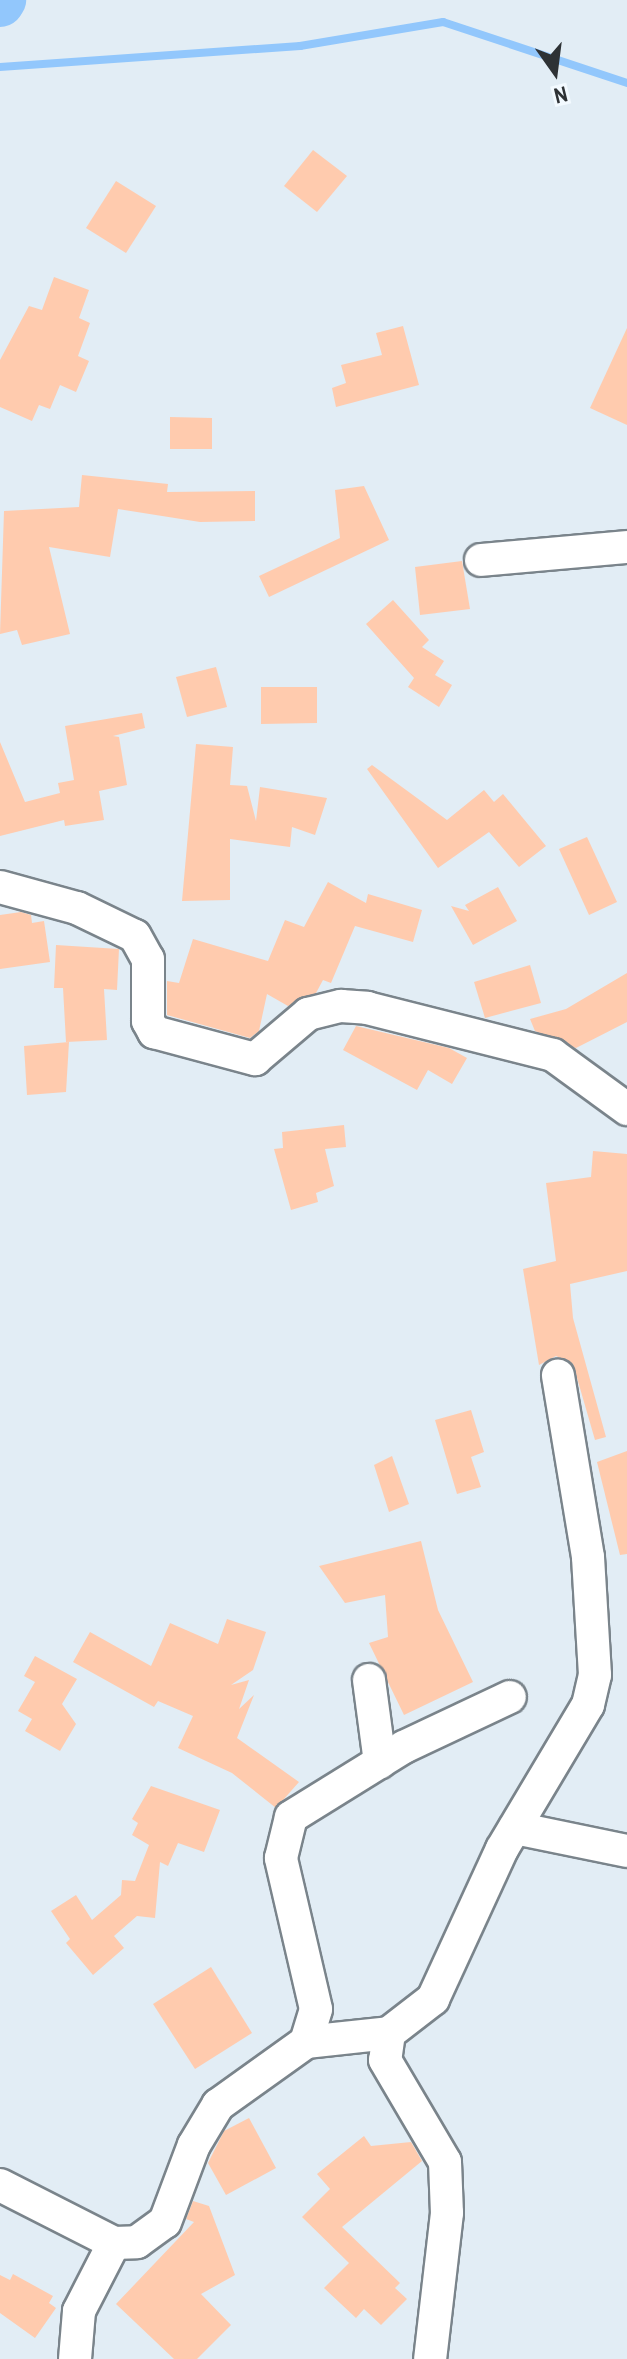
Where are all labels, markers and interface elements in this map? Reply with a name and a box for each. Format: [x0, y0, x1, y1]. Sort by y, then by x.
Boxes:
north arrow [515, 32, 595, 112]
text: N [551, 79, 571, 111]

